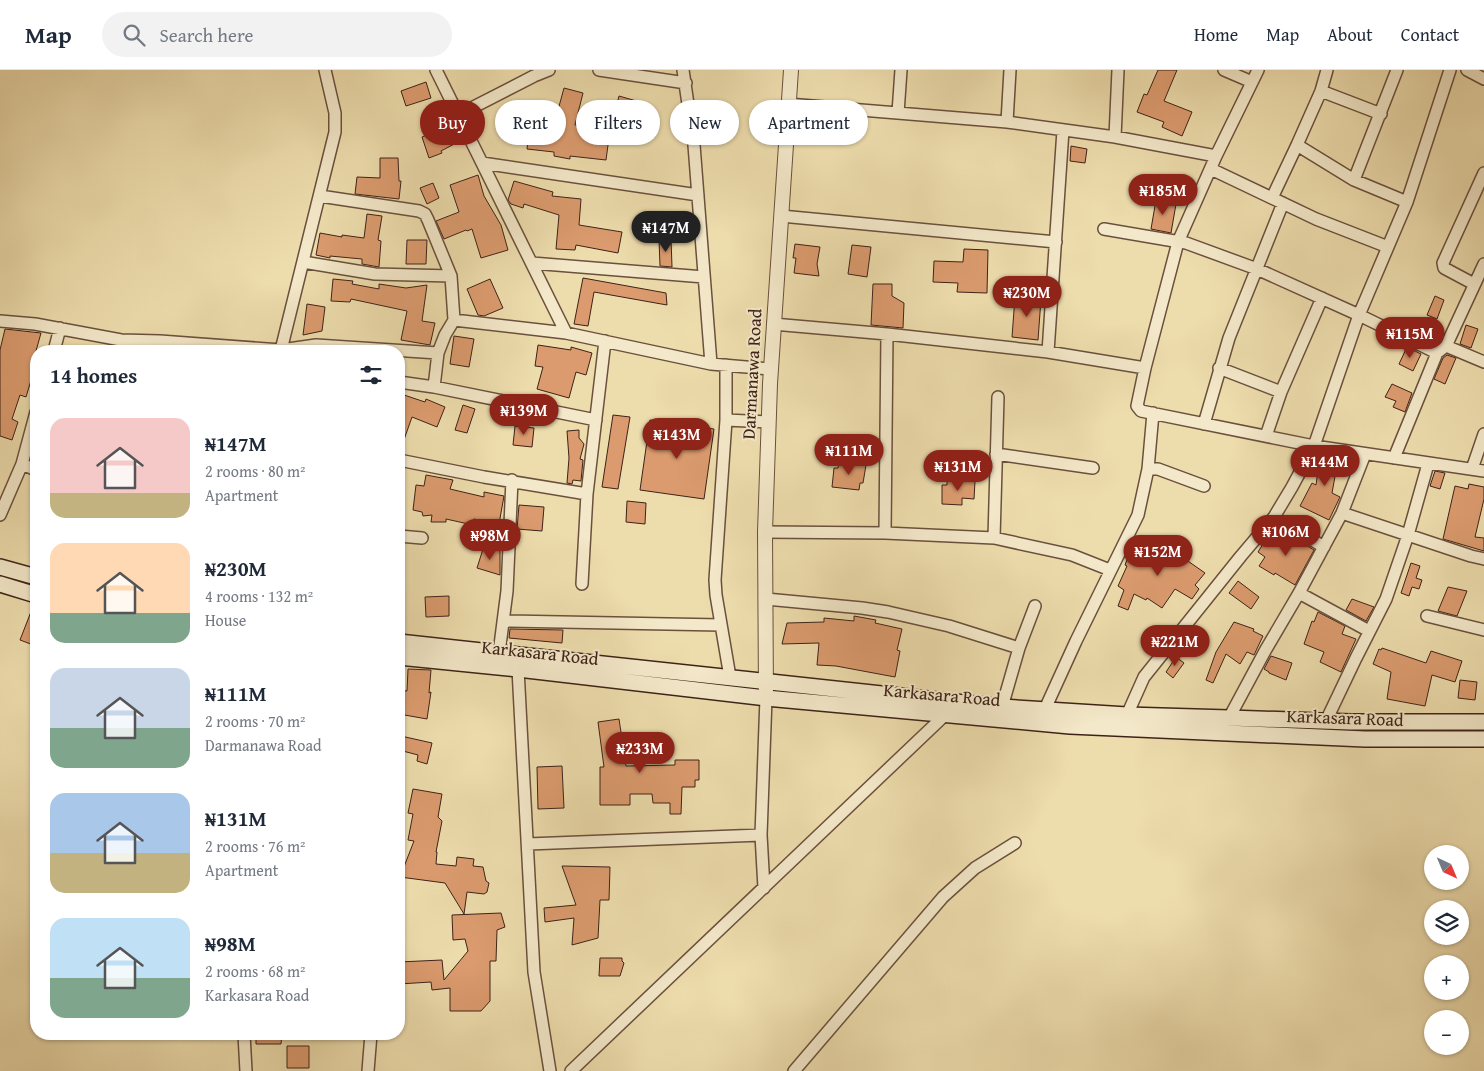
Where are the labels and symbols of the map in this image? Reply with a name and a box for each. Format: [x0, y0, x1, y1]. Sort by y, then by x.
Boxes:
pin: ₦185M [1128, 174, 1198, 216]
pin: ₦147M [631, 210, 701, 253]
pin: ₦230M [992, 276, 1062, 318]
street label: Darmanawa Road [735, 307, 768, 440]
pin: ₦115M [1375, 316, 1445, 359]
pin: ₦139M [489, 394, 559, 436]
pin: ₦143M [642, 418, 712, 460]
pin: ₦111M [814, 434, 884, 476]
pin: ₦144M [1290, 444, 1360, 487]
pin: ₦131M [923, 450, 993, 492]
pin: ₦106M [1251, 514, 1321, 557]
pin: ₦98M [460, 518, 520, 561]
pin: ₦152M [1123, 534, 1193, 577]
pin: ₦221M [1140, 624, 1210, 667]
street label: Karkasara Road [480, 633, 600, 672]
street label: Karkasara Road [882, 676, 1002, 713]
street label: Karkasara Road [1286, 702, 1404, 733]
pin: ₦233M [605, 732, 675, 774]
north arrow [1424, 845, 1469, 890]

